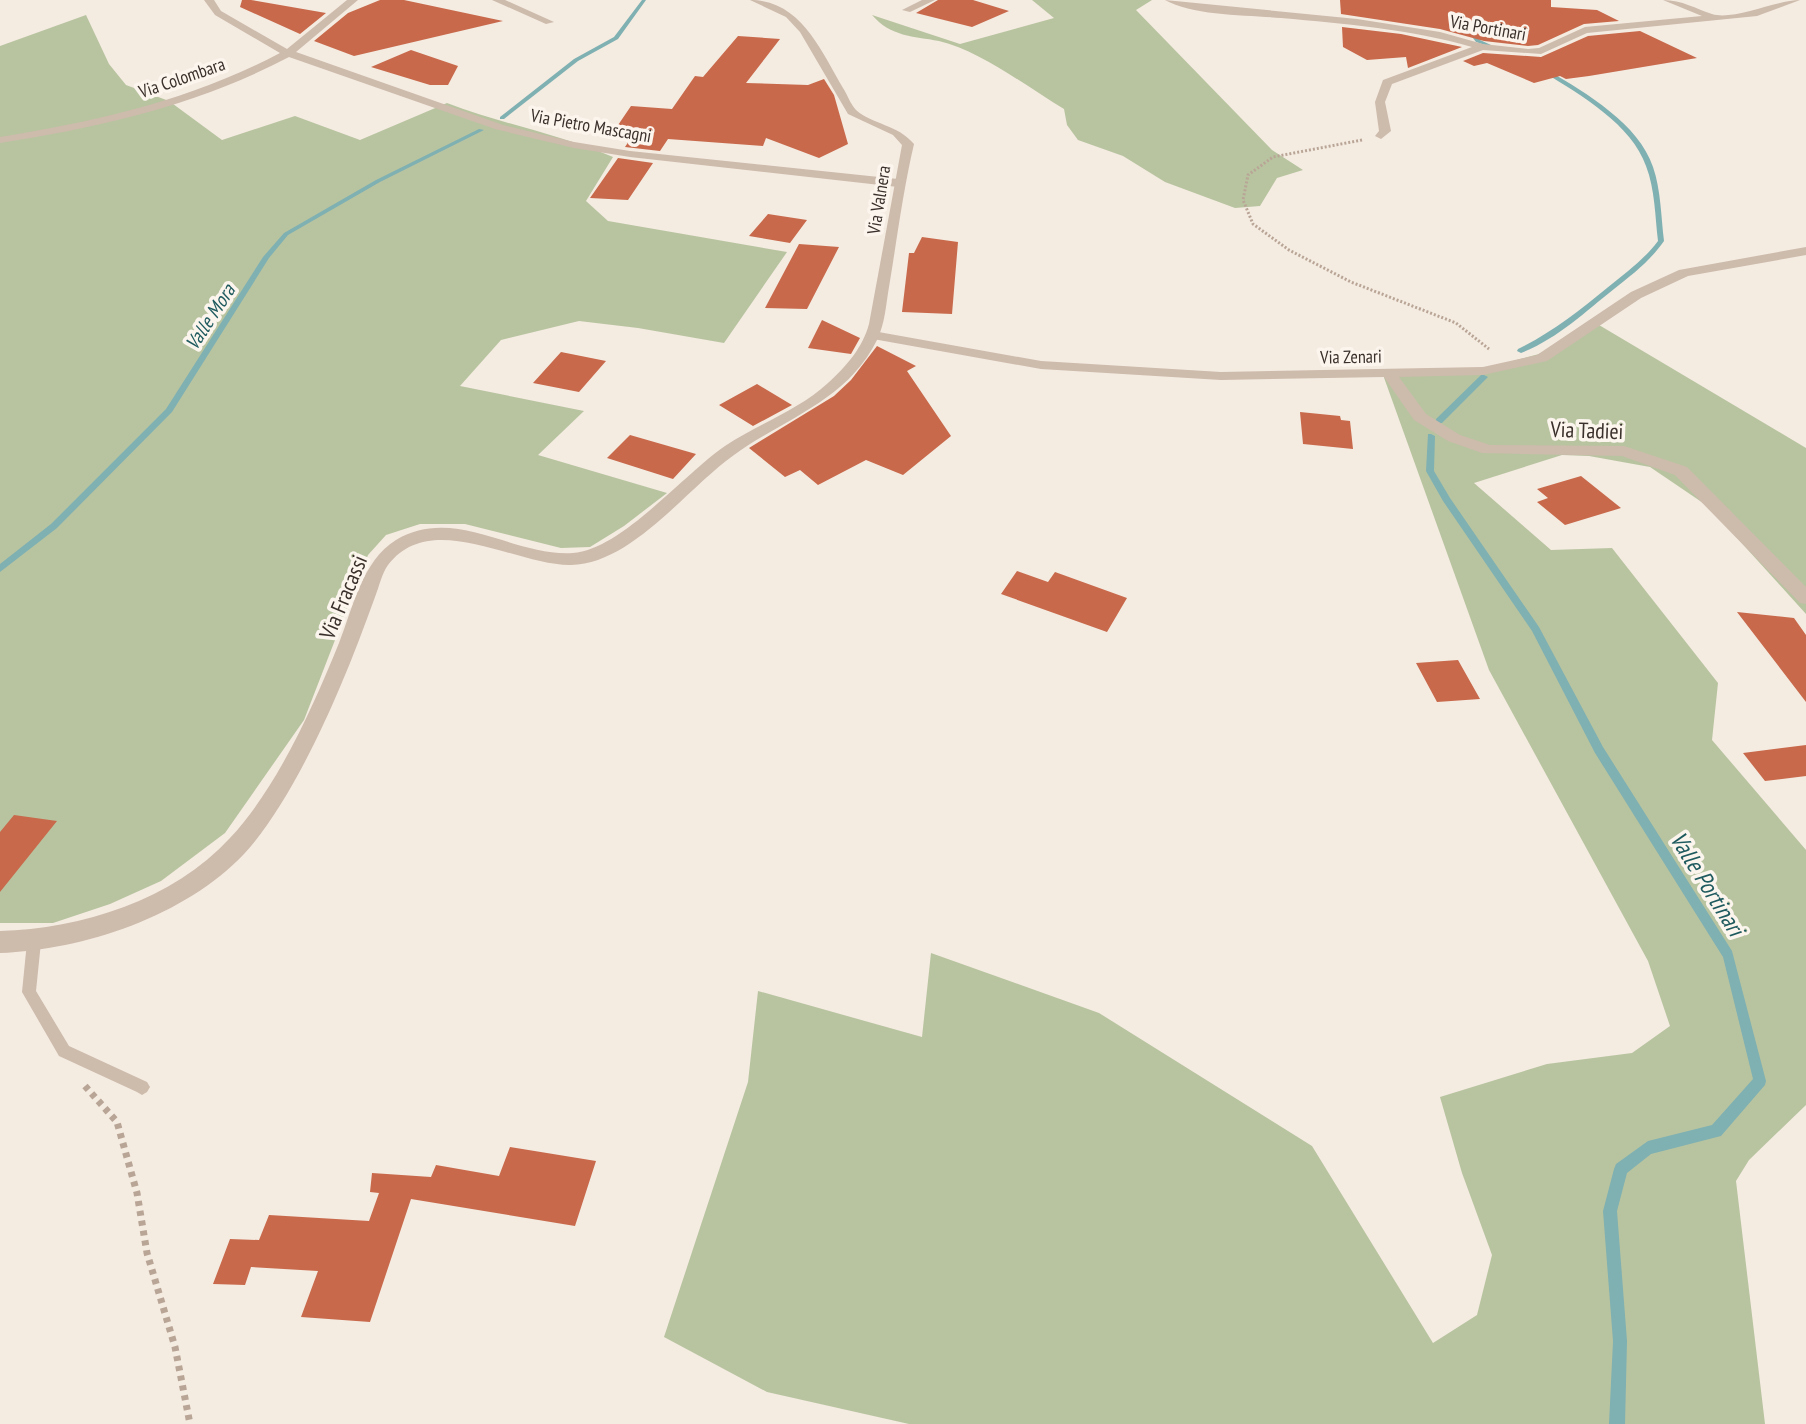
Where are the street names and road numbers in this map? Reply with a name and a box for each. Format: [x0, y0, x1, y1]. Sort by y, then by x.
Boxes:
street label: Via Portinari [1447, 9, 1528, 46]
street label: Via Colombara [135, 52, 228, 103]
street label: Via Pietro Mascagni [528, 103, 653, 147]
street label: Via Valnera [862, 164, 895, 237]
street label: Via Zenari [1319, 344, 1382, 369]
street label: Via Tadiei [1549, 415, 1624, 445]
street label: Via Fracassi [312, 551, 373, 644]

